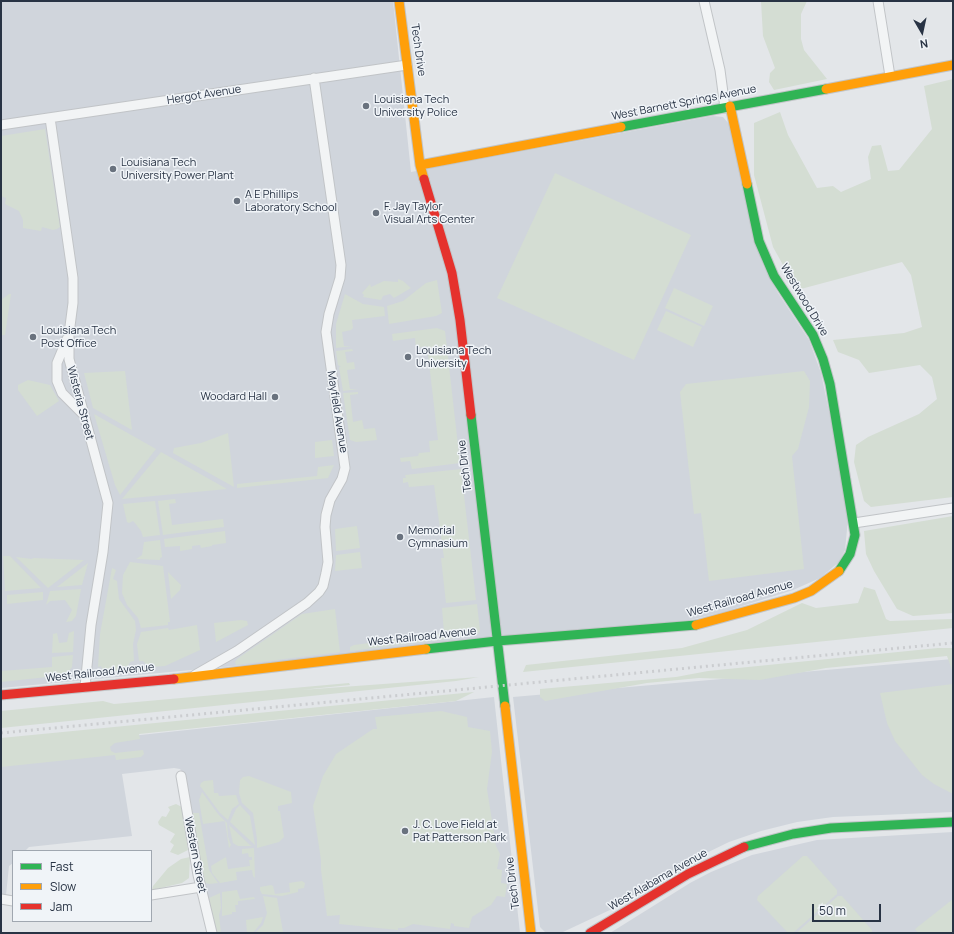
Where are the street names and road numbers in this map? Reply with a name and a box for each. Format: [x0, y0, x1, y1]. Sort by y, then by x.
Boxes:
street label: Tech Drive [408, 23, 428, 77]
street label: West Barnett Springs Avenue [611, 82, 757, 124]
street label: Hergot Avenue [166, 83, 242, 107]
street label: Westwood Drive [777, 261, 831, 339]
street label: Wisteria Street [64, 364, 96, 442]
street label: Mayfield Avenue [324, 370, 350, 454]
street label: Tech Drive [455, 439, 475, 493]
street label: West Railroad Avenue [686, 578, 794, 620]
street label: West Railroad Avenue [367, 625, 477, 649]
street label: West Railroad Avenue [45, 661, 155, 685]
street label: Western Street [181, 816, 209, 894]
street label: West Alabama Avenue [606, 846, 710, 914]
street label: Tech Drive [503, 856, 523, 910]

